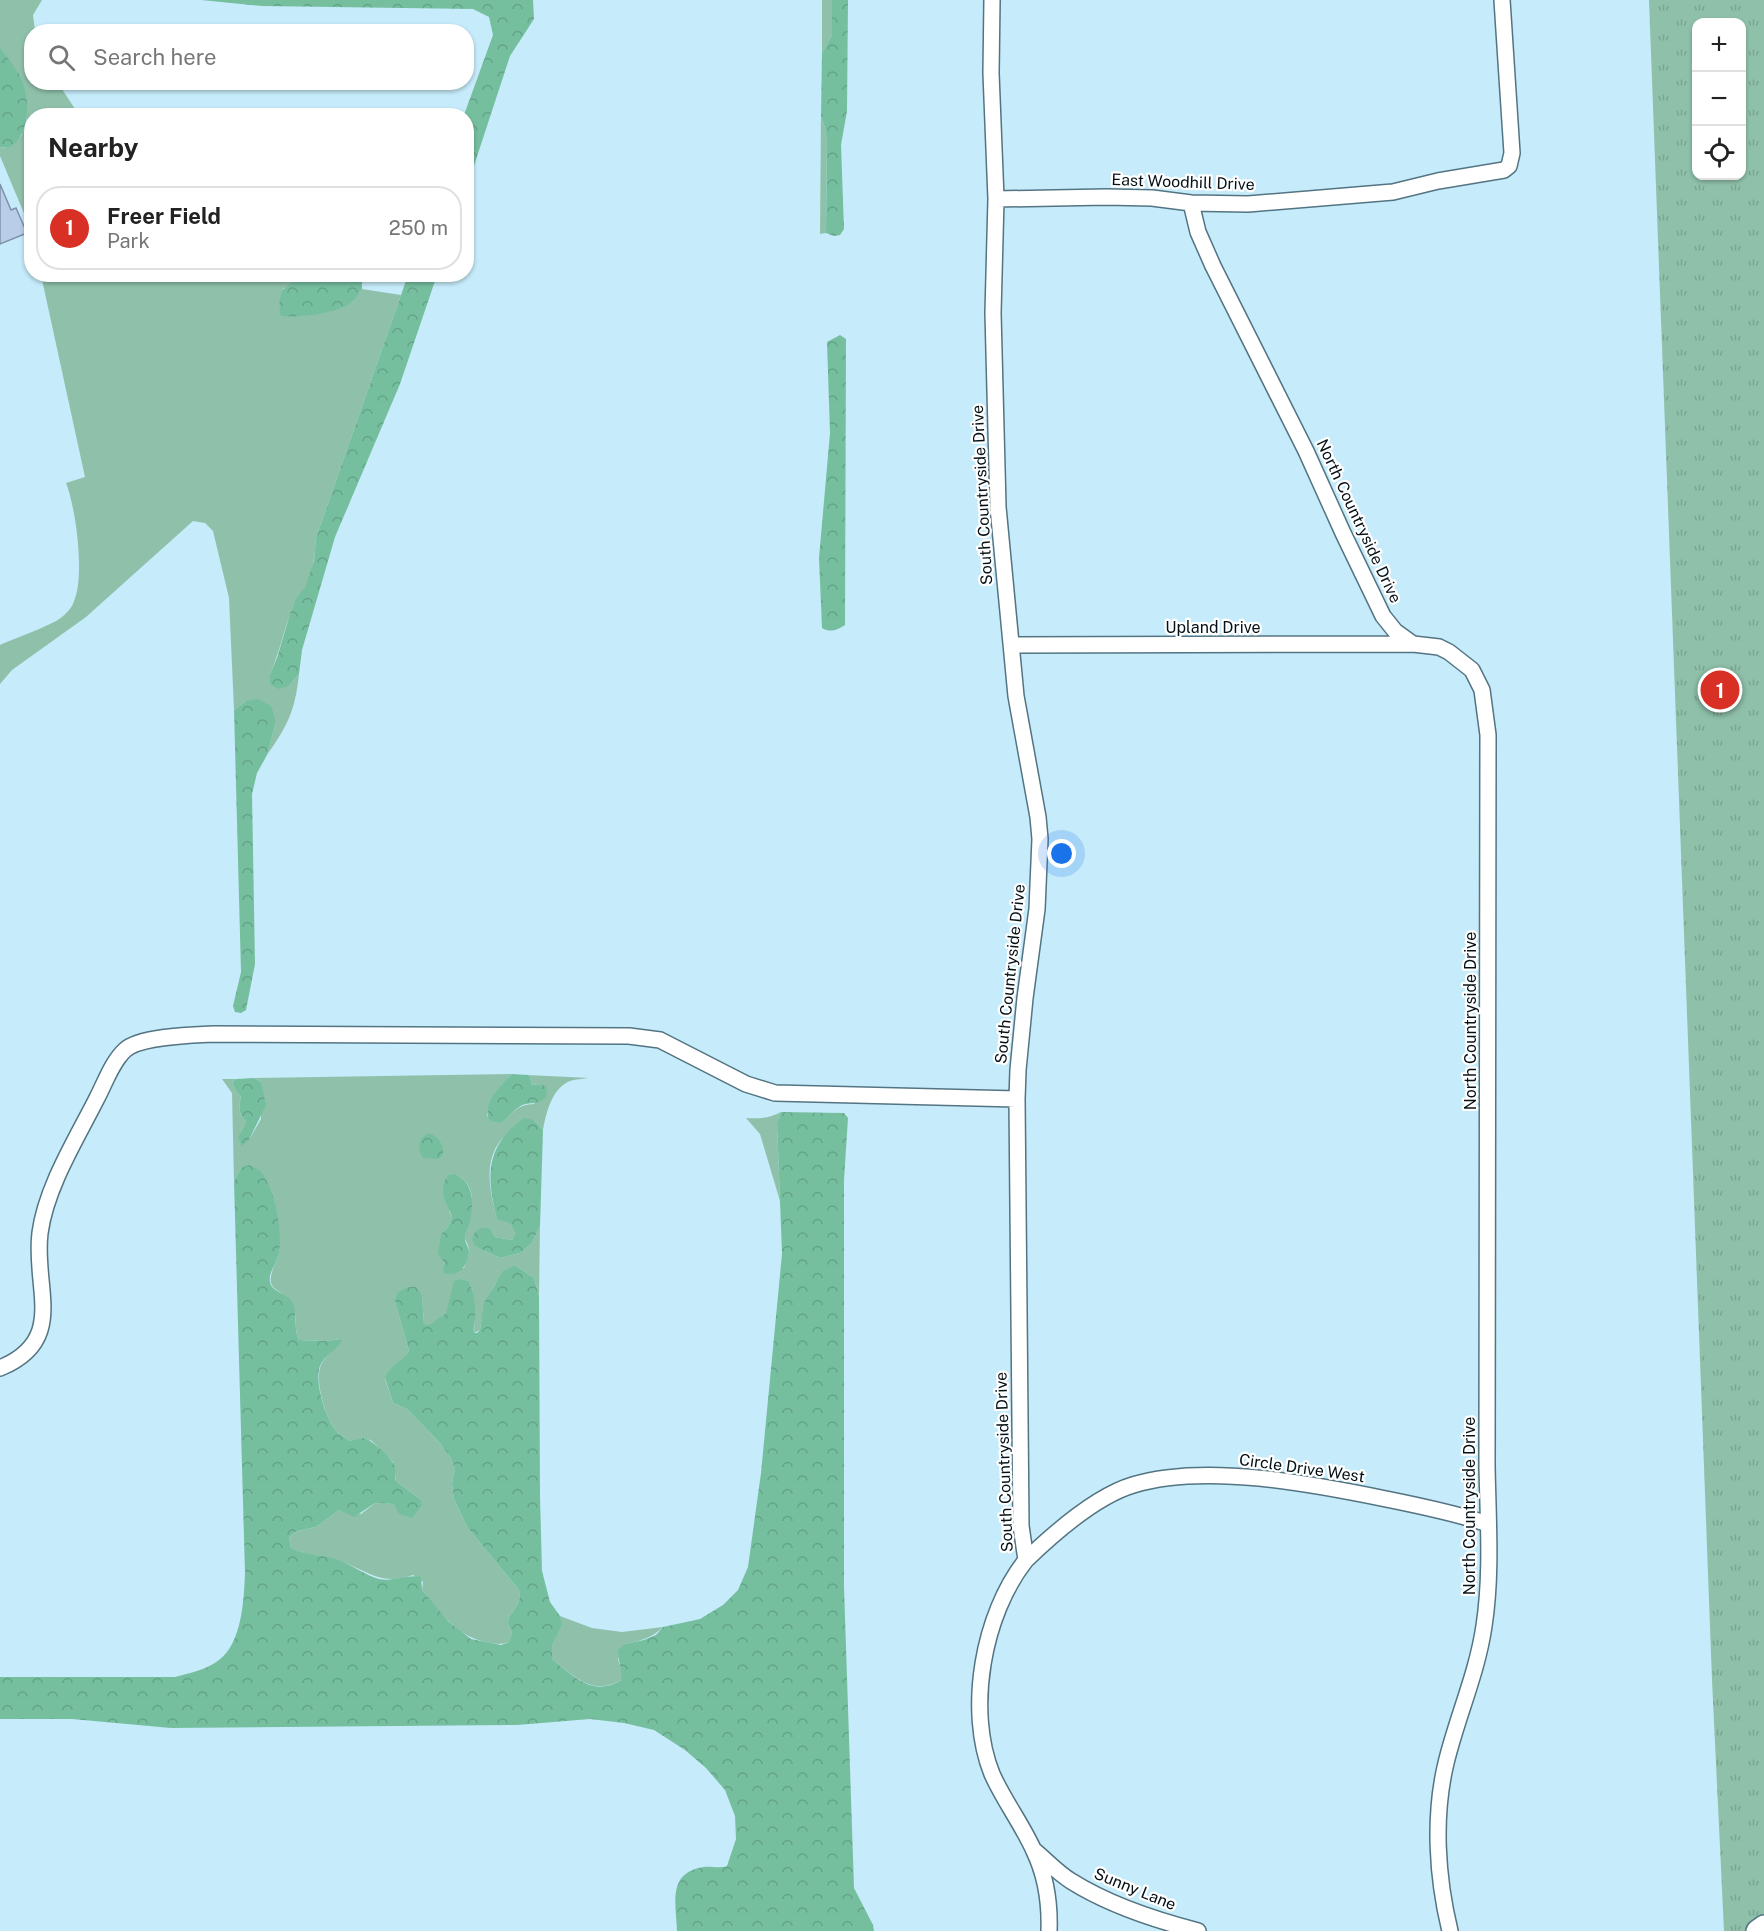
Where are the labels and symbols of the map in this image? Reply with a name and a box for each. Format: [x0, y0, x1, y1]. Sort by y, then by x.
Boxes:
street label: East Woodhill Drive [1111, 170, 1255, 194]
street label: South Countryside Drive [968, 404, 996, 586]
street label: North Countryside Drive [1313, 436, 1405, 606]
street label: Upland Drive [1165, 618, 1261, 637]
pin: 1 [1700, 668, 1740, 712]
your location [1047, 839, 1076, 868]
street label: South Countryside Drive [991, 883, 1029, 1065]
street label: North Countryside Drive [1461, 932, 1480, 1110]
street label: South Countryside Drive [991, 1371, 1017, 1553]
street label: North Countryside Drive [1460, 1417, 1479, 1595]
street label: Circle Drive West [1238, 1450, 1366, 1486]
street label: Sunny Lane [1091, 1864, 1179, 1914]

